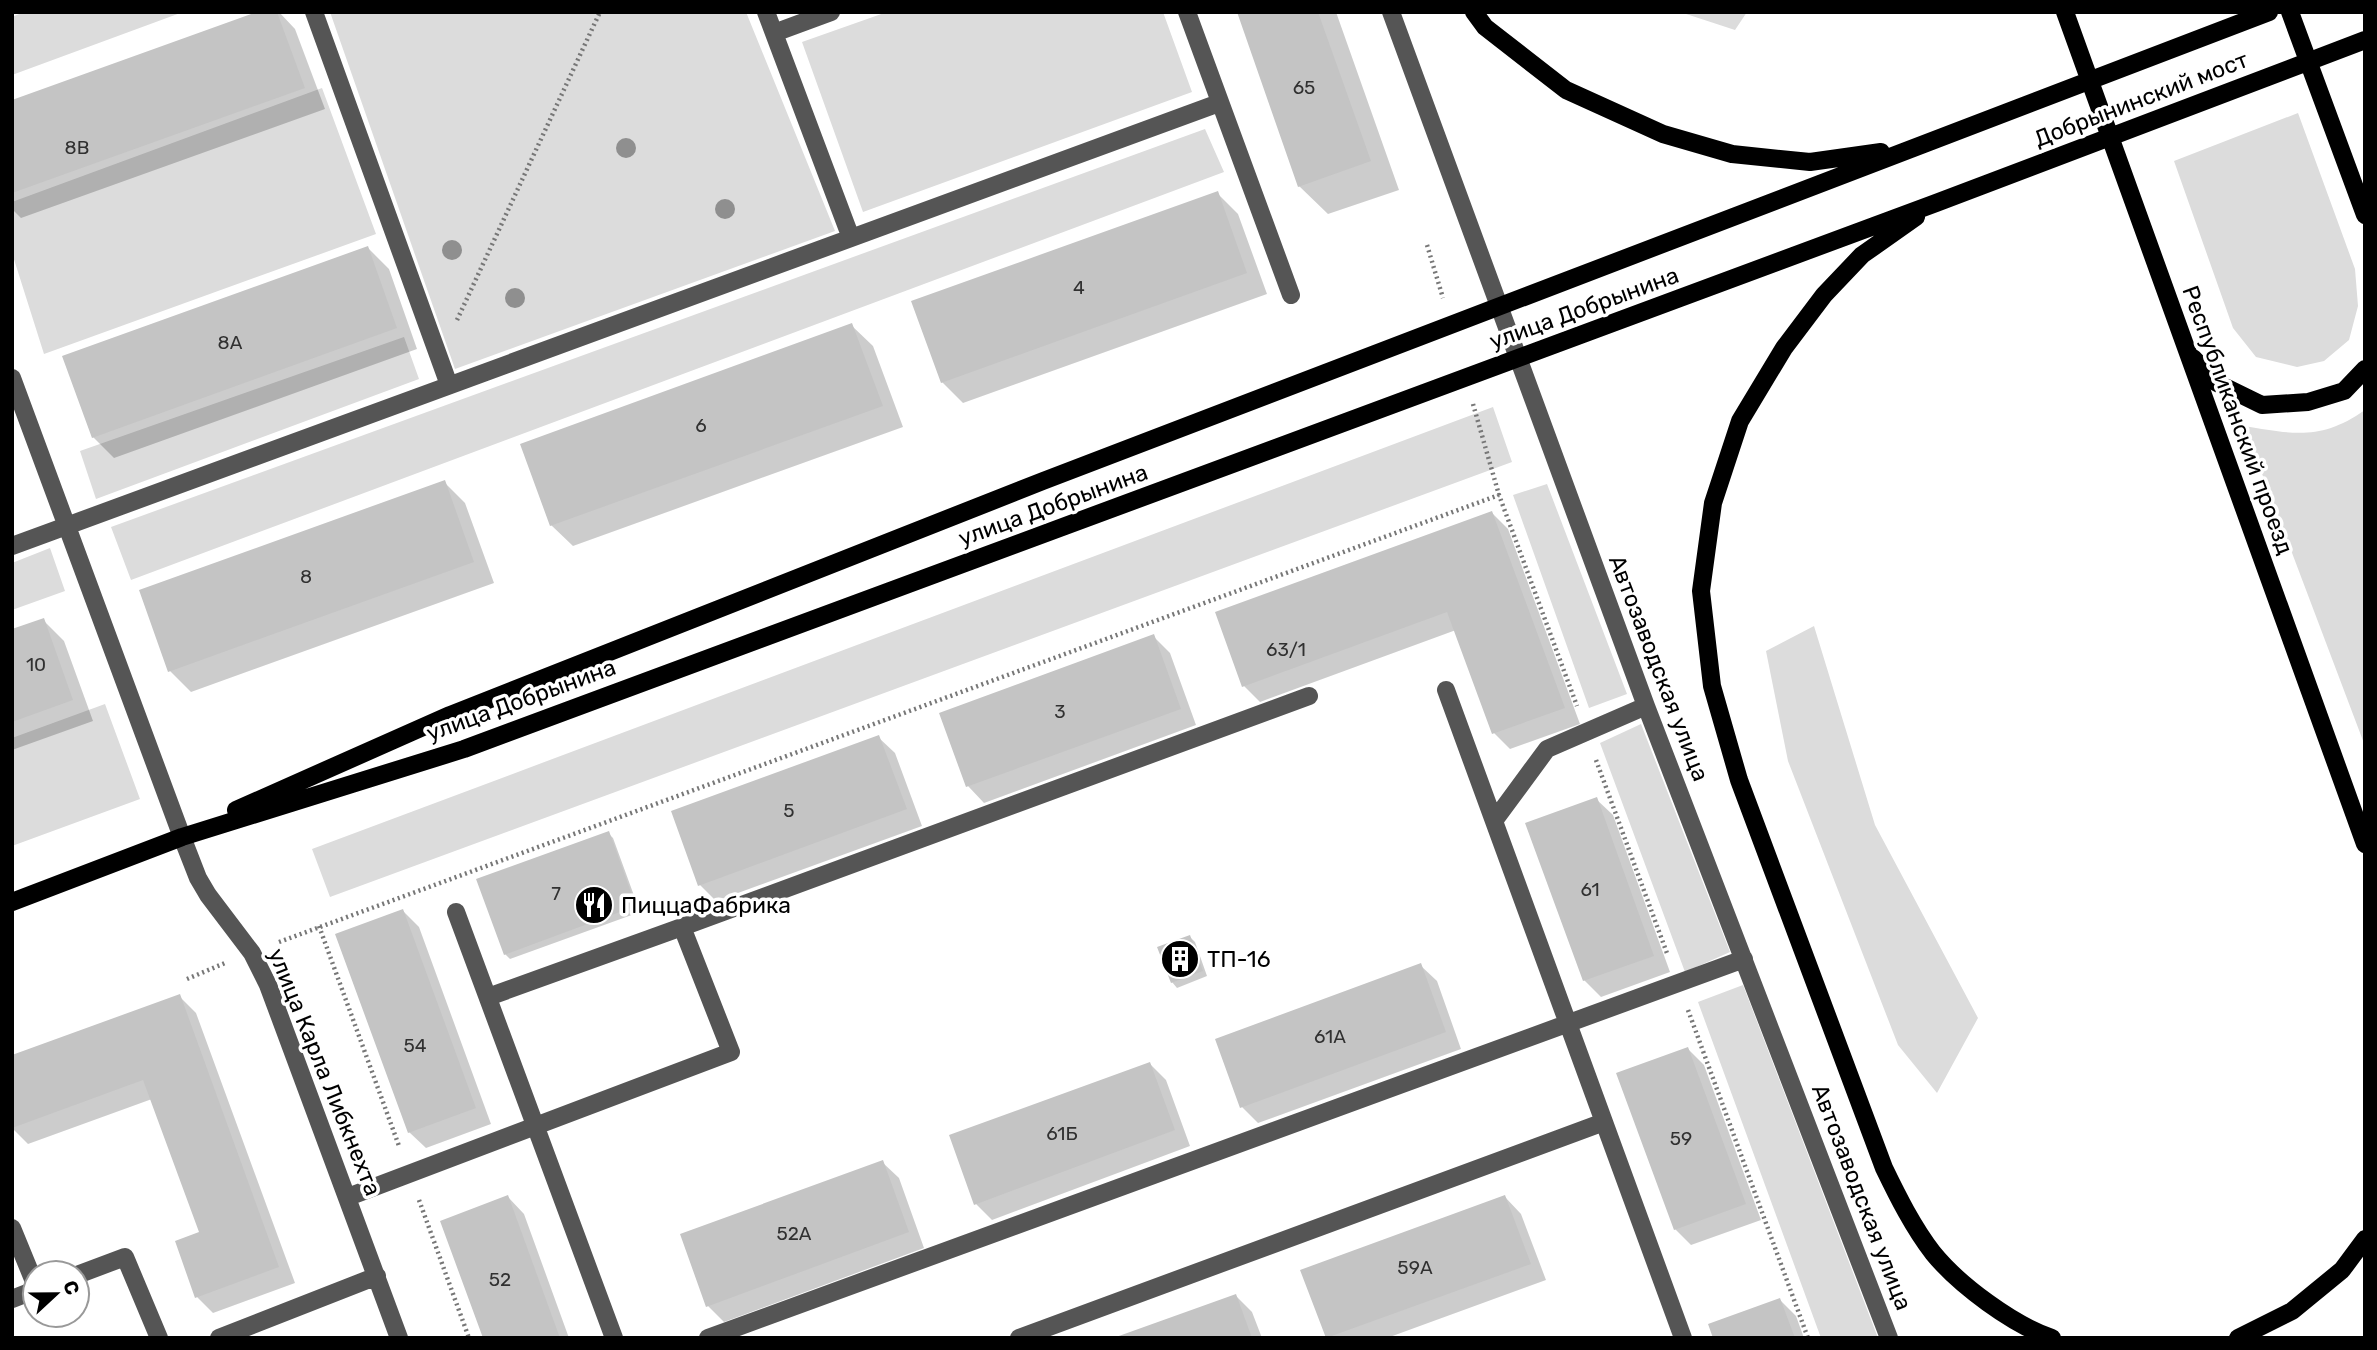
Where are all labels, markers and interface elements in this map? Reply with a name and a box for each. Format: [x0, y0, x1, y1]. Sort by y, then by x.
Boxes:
street label: Добрынинский мост [2030, 45, 2252, 153]
house number: 65 [1293, 76, 1315, 99]
house number: 8В [65, 136, 89, 159]
street label: улица Добрынина [1486, 261, 1682, 355]
house number: 4 [1073, 276, 1085, 299]
street label: Республиканский проезд [2176, 282, 2300, 558]
house number: 8А [218, 331, 243, 354]
house number: 6 [695, 414, 707, 437]
street label: улица Добрынина [955, 458, 1151, 552]
street label: Автозаводская улица [1603, 551, 1715, 785]
house number: 8 [300, 565, 312, 588]
house number: 63/1 [1266, 638, 1306, 661]
house number: 10 [26, 653, 46, 676]
street label: улица Добрынина [423, 653, 619, 747]
house number: 3 [1054, 700, 1066, 723]
house number: 5 [783, 799, 795, 822]
house number: 61 [1580, 878, 1600, 901]
house number: 7 [551, 882, 561, 905]
restaurant icon: ПиццаФабрика [573, 884, 615, 926]
place label: ПиццаФабрика [621, 891, 791, 919]
building icon: ТП-16 [1159, 938, 1201, 980]
street label: улица Карла Либкнехта [263, 944, 387, 1200]
place label: ТП-16 [1207, 945, 1271, 973]
house number: 61А [1314, 1025, 1346, 1048]
house number: 54 [403, 1034, 427, 1057]
street label: Автозаводская улица [1806, 1080, 1918, 1314]
house number: 61Б [1046, 1122, 1078, 1145]
house number: 59 [1670, 1127, 1692, 1150]
house number: 52А [776, 1222, 812, 1245]
house number: 59А [1397, 1256, 1433, 1279]
north arrow [21, 1259, 91, 1329]
house number: 52 [489, 1268, 511, 1291]
text: С [58, 1277, 84, 1298]

